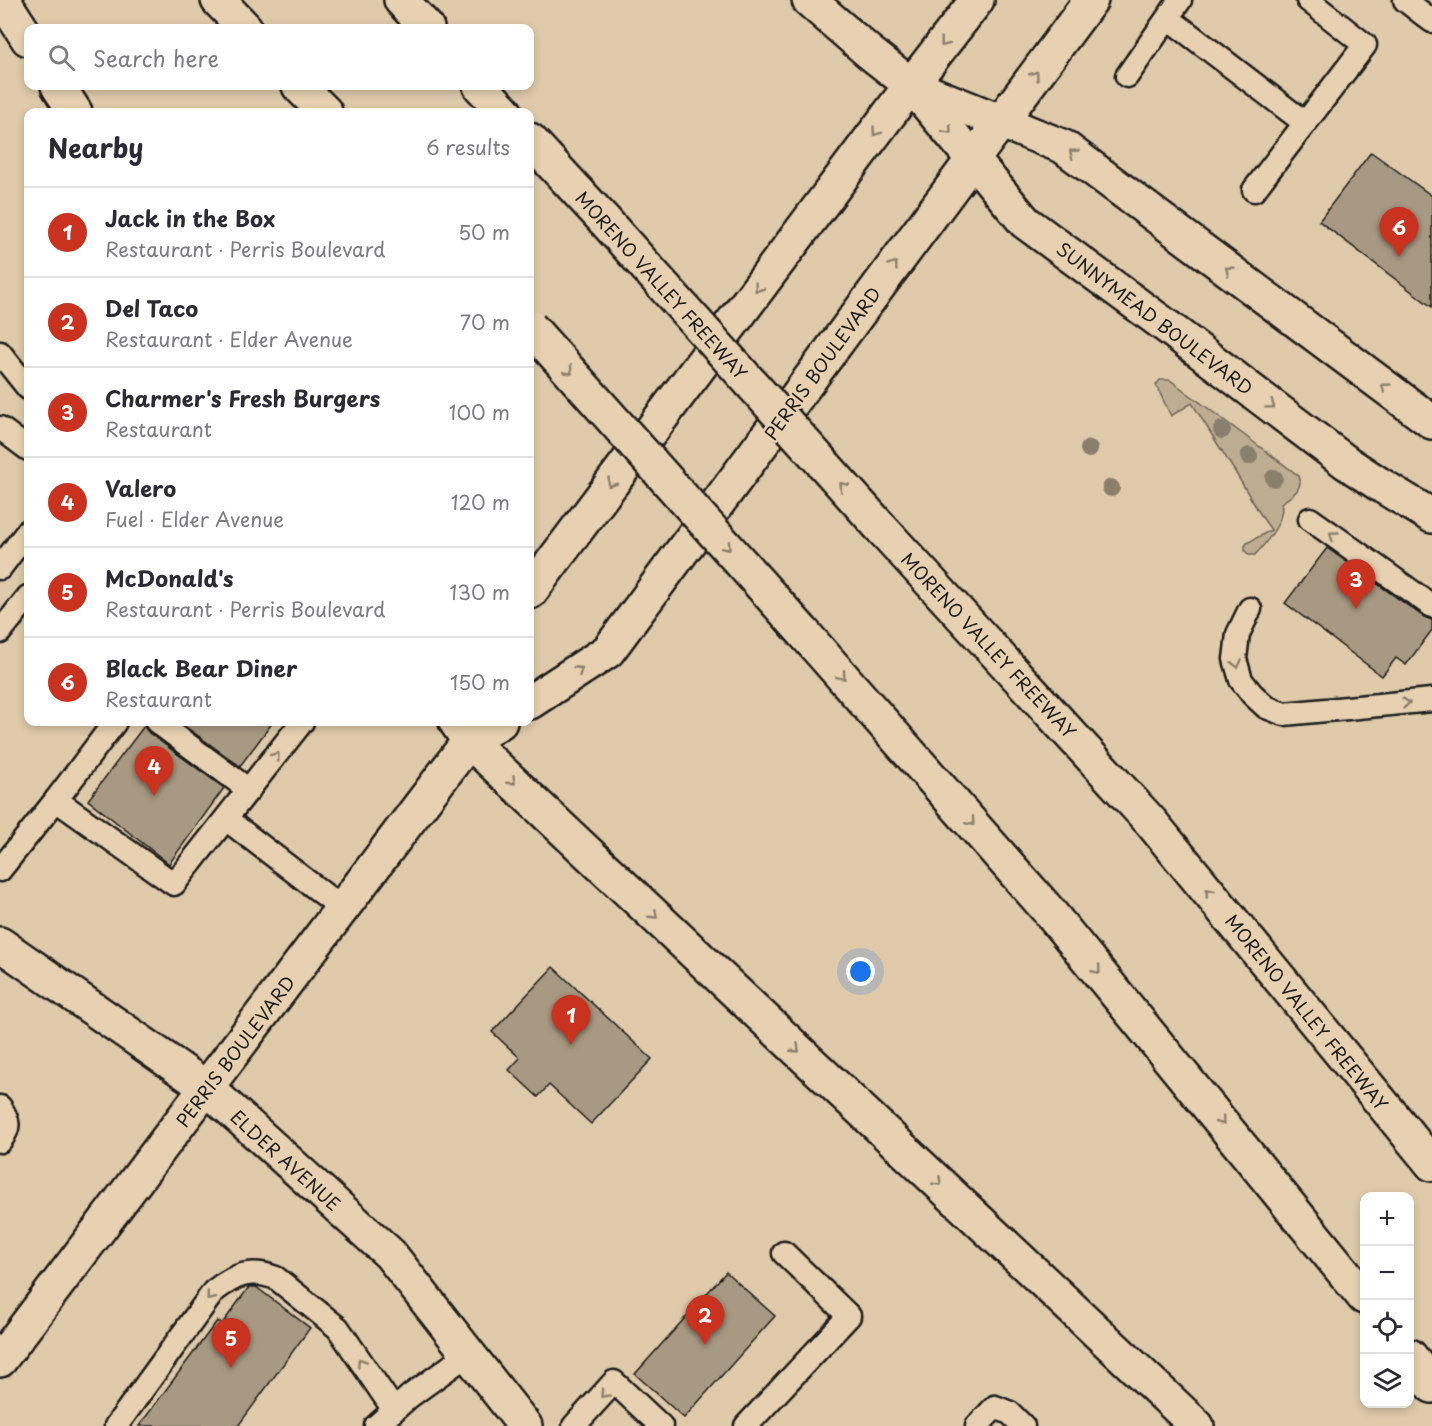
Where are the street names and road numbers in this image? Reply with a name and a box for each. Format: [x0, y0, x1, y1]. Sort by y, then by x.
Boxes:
street label: MORENO VALLEY FREEWAY [570, 185, 754, 386]
street label: SUNNYMEAD BOULEVARD [1051, 235, 1259, 401]
street label: PERRIS BOULEVARD [757, 281, 887, 445]
street label: MORENO VALLEY FREEWAY [895, 546, 1083, 744]
street label: MORENO VALLEY FREEWAY [1219, 908, 1395, 1116]
street label: PERRIS BOULEVARD [169, 970, 301, 1132]
street label: ELDER AVENUE [225, 1103, 347, 1217]

